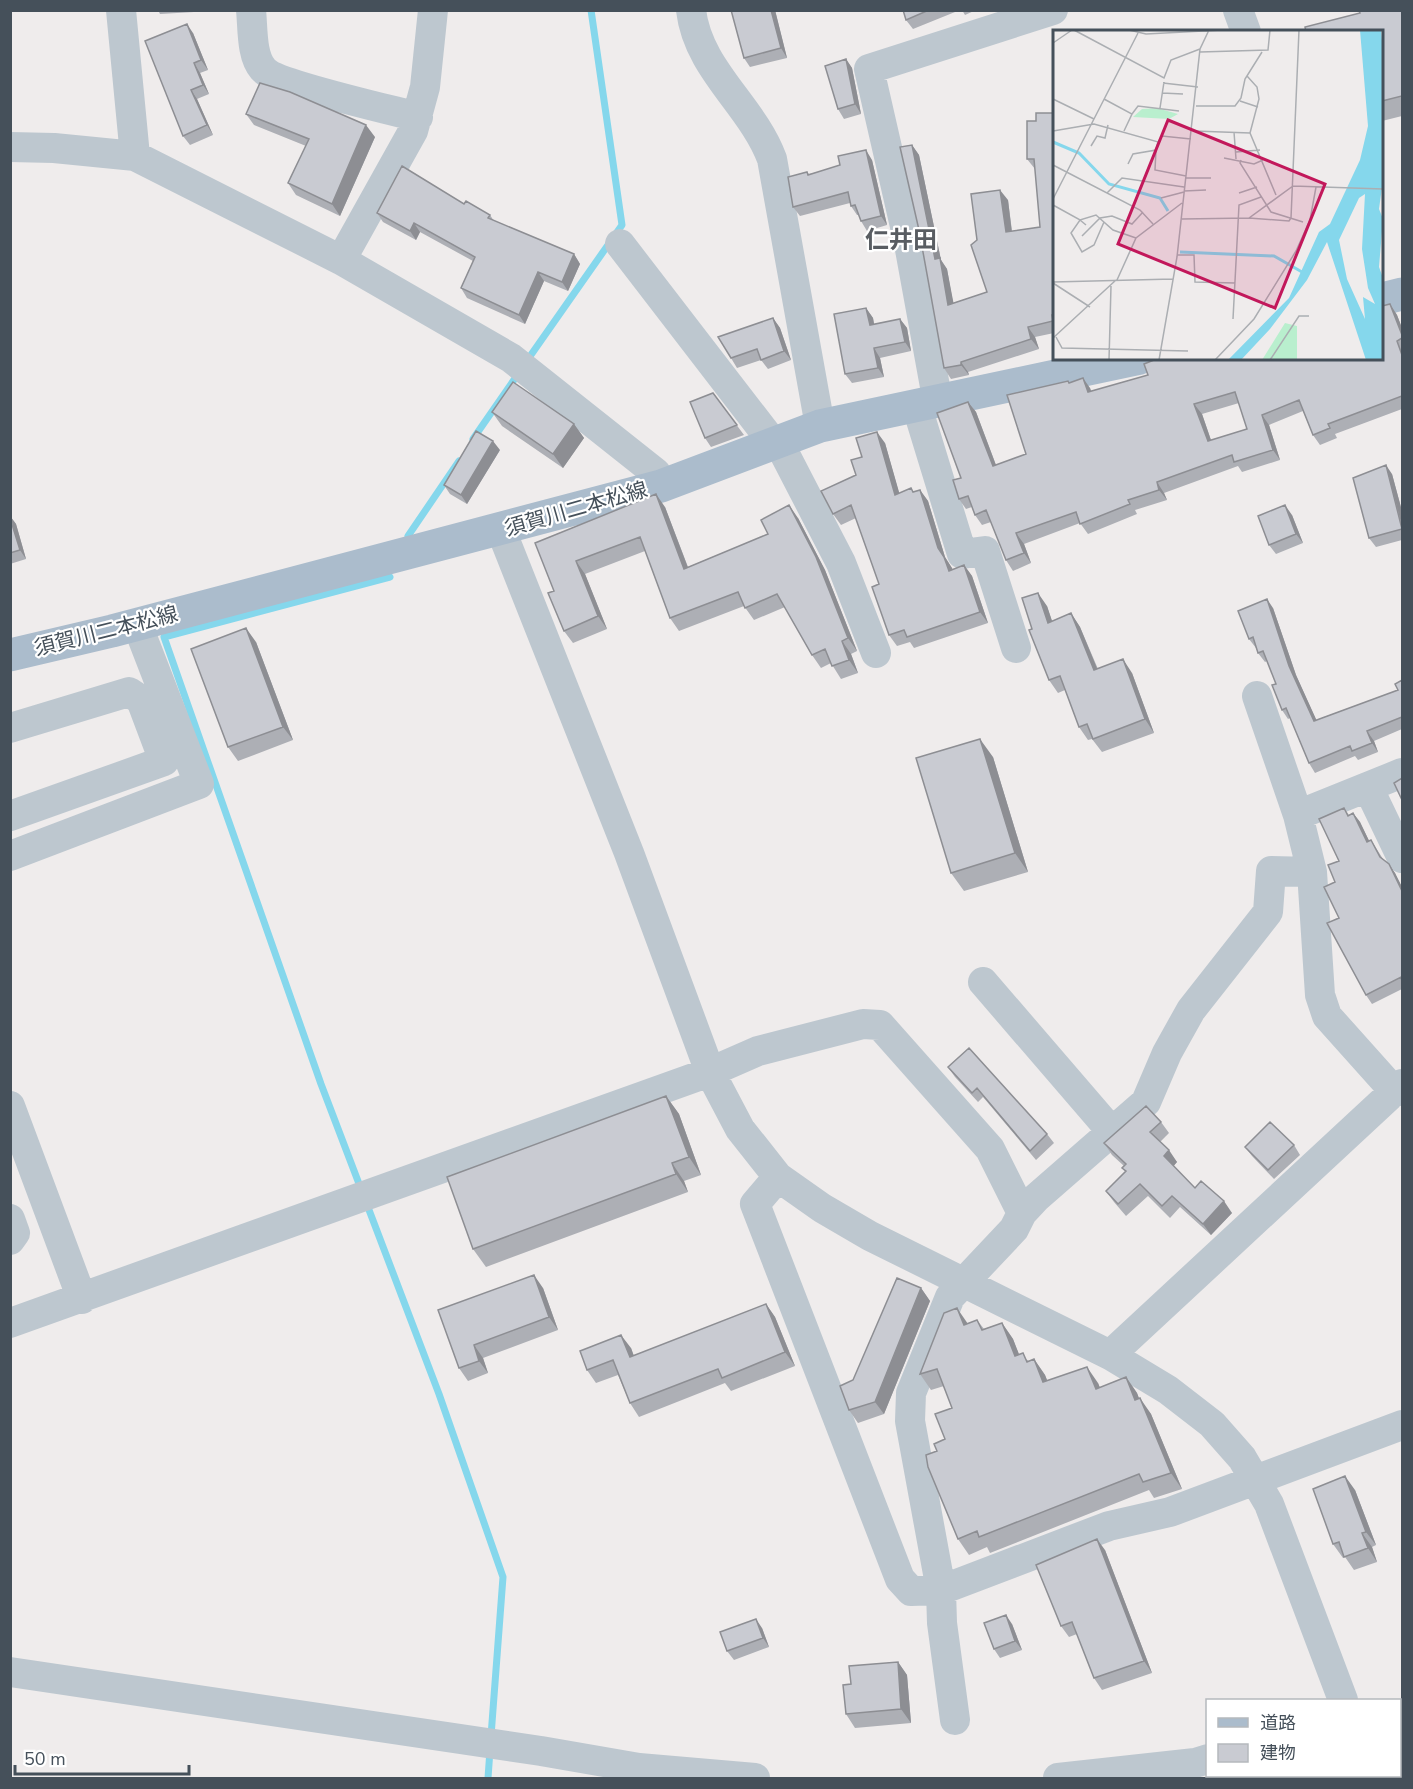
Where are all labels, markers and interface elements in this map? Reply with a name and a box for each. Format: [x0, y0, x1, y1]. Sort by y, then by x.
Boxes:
inset map [1053, 30, 1383, 360]
district label: 仁井田 [865, 224, 937, 256]
street label: 須賀川二本松線 [501, 475, 651, 543]
street label: 須賀川二本松線 [31, 600, 181, 662]
legend [1206, 1699, 1401, 1777]
text: 道路 [1260, 1711, 1296, 1735]
scale bar [15, 1738, 189, 1776]
text: 建物 [1260, 1741, 1296, 1765]
text: 50 m [24, 1747, 66, 1771]

